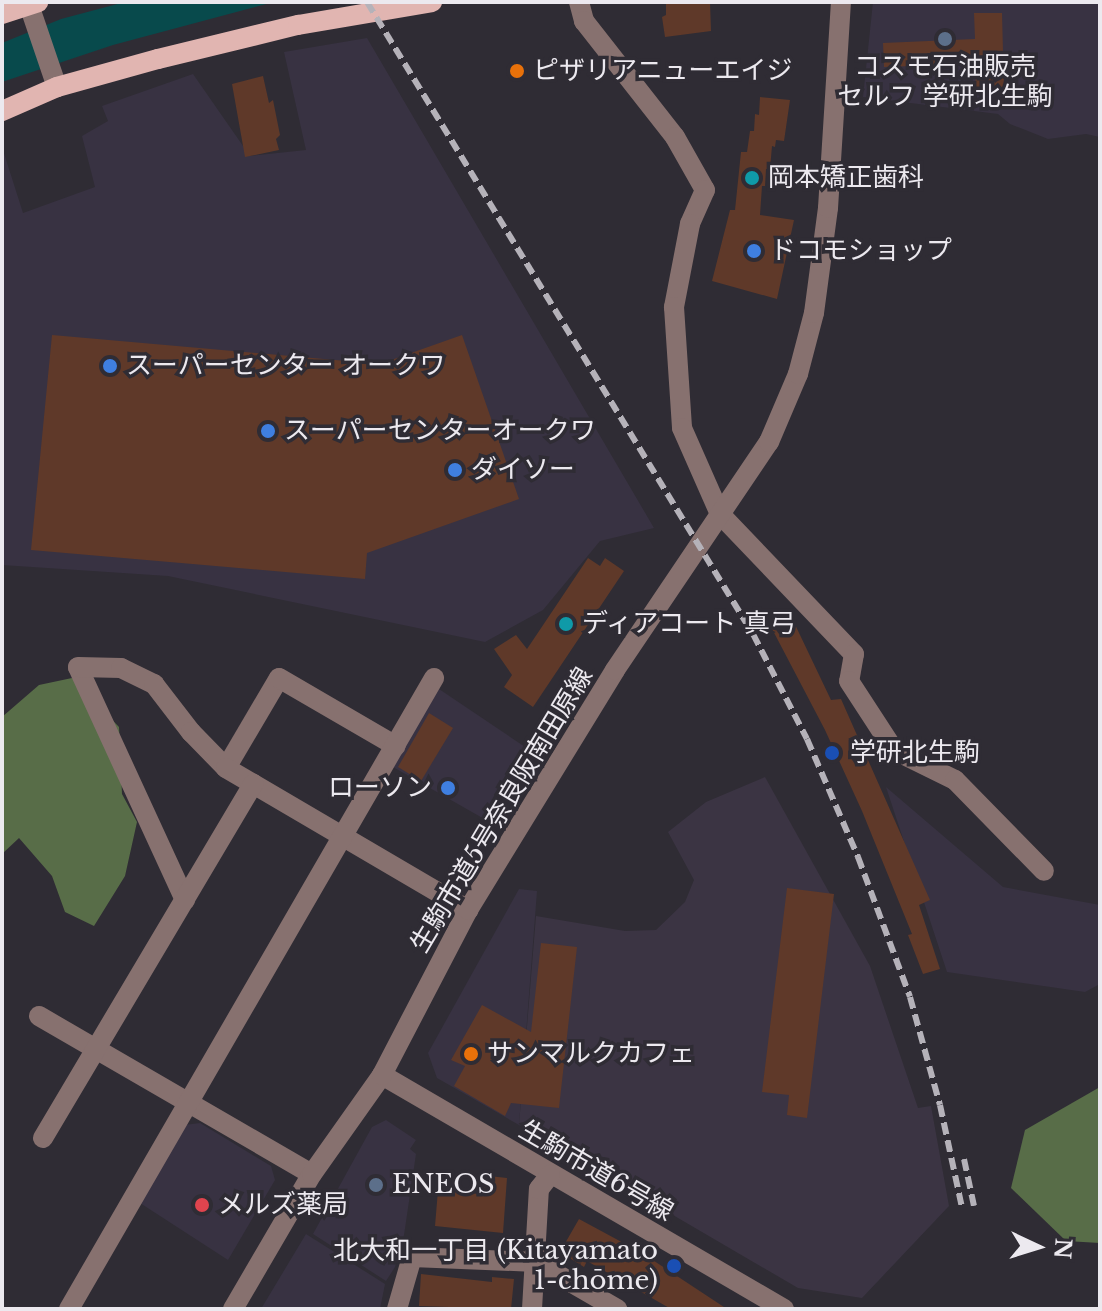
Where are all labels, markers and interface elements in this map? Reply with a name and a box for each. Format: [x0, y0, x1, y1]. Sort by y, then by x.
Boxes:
marker: コスモ石油販売 セルフ 学研北生駒 [936, 30, 954, 48]
place label: コスモ石油販売 セルフ 学研北生駒 [837, 51, 1053, 112]
place label: ピザリアニューエイジ [533, 55, 793, 87]
marker: ピザリアニューエイジ [508, 62, 526, 80]
place label: 岡本矯正歯科 [768, 162, 924, 194]
marker: 岡本矯正歯科 [743, 169, 761, 187]
place label: ドコモショップ [770, 235, 952, 267]
marker: ドコモショップ [745, 242, 763, 260]
place label: スーパーセンター オークワ [126, 350, 445, 382]
marker: スーパーセンター オークワ [101, 357, 119, 375]
place label: スーパーセンターオークワ [284, 415, 596, 447]
marker: スーパーセンターオークワ [259, 422, 277, 440]
place label: ダイソー [471, 454, 575, 486]
marker: ダイソー [446, 461, 464, 479]
place label: ディアコート 真弓 [582, 608, 797, 640]
marker: ディアコート 真弓 [557, 615, 575, 633]
street label: 生駒市道5号奈良阪南田原線 [404, 662, 600, 958]
place label: 学研北生駒 [850, 737, 980, 769]
marker: 学研北生駒 [821, 742, 843, 764]
place label: ローソン [328, 772, 432, 804]
marker: ローソン [439, 779, 457, 797]
place label: サンマルクカフェ [487, 1038, 695, 1070]
marker: サンマルクカフェ [462, 1045, 480, 1063]
street label: 生駒市道6号線 [513, 1114, 679, 1228]
place label: ENEOS [392, 1169, 495, 1201]
marker: ENEOS [367, 1176, 385, 1194]
place label: メルズ薬局 [218, 1189, 348, 1221]
marker: メルズ薬局 [193, 1196, 211, 1214]
north arrow [998, 1207, 1078, 1287]
place label: 北大和一丁目 (Kitayamato 1-chōme) [333, 1235, 658, 1296]
text: N [1048, 1237, 1077, 1260]
marker: 北大和一丁目 (Kitayamato 1-chōme) [665, 1257, 683, 1275]

